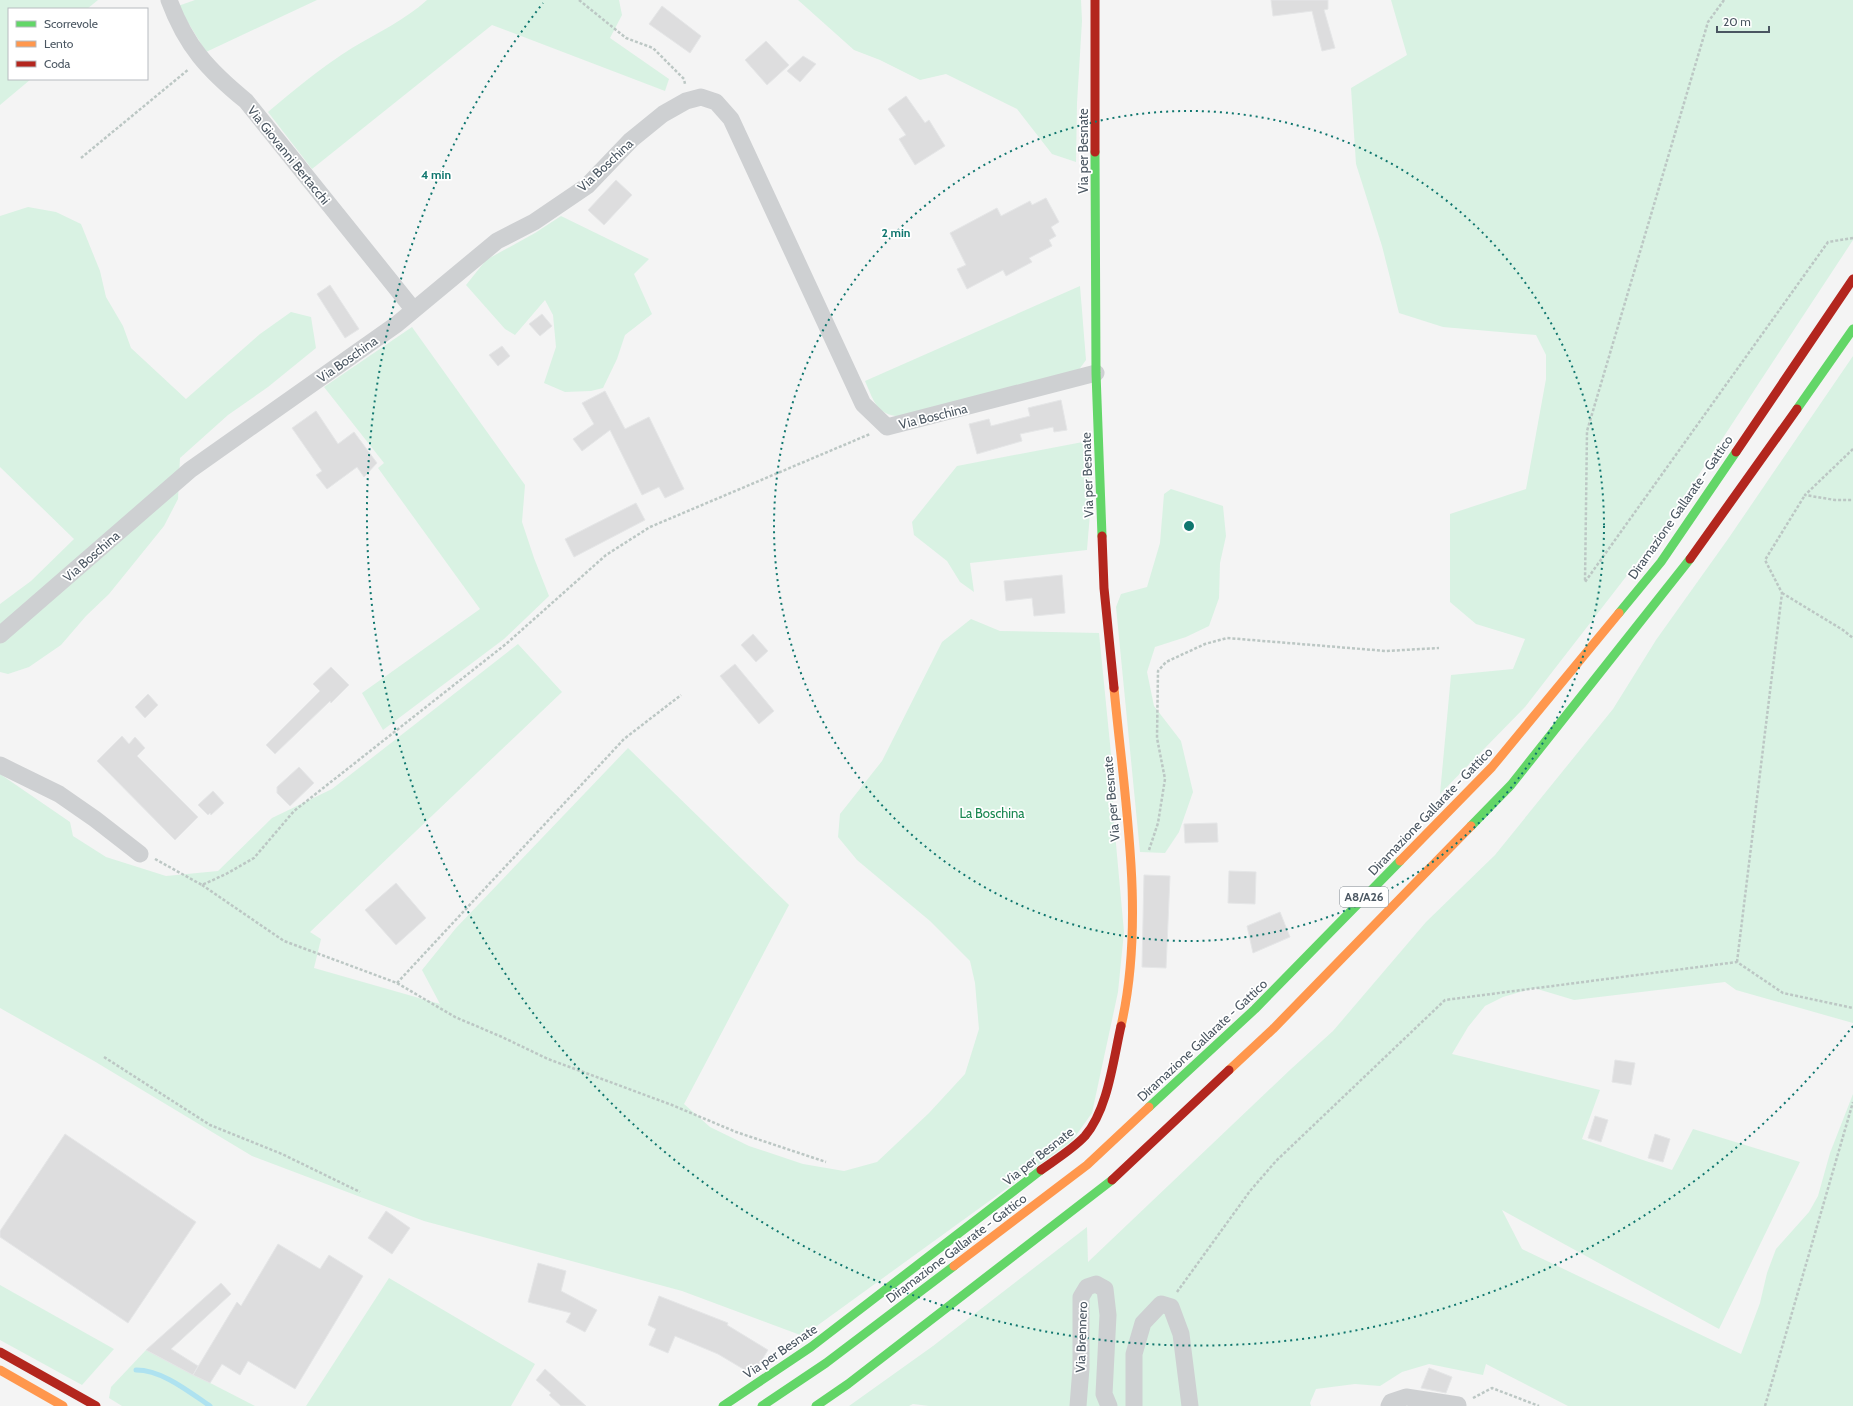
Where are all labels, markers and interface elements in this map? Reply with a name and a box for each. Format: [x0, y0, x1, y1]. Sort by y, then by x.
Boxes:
legend [8, 8, 148, 80]
scale bar [1717, 8, 1769, 34]
text: 20 m [1723, 14, 1751, 29]
text: Scorrevole [44, 16, 98, 31]
text: Lento [44, 36, 74, 51]
text: Coda [44, 56, 70, 71]
street label: Via Giovanni Bertacchi [244, 102, 334, 208]
street label: Via per Besnate [1075, 108, 1091, 194]
street label: Via Boschina [574, 135, 637, 195]
text: 4 min [421, 167, 451, 182]
text: 2 min [882, 225, 910, 240]
street label: Via Boschina [314, 332, 381, 386]
street label: Via Boschina [897, 400, 970, 432]
street label: Via per Besnate [1078, 432, 1096, 518]
street label: Diramazione Gallarate - Gattico [1624, 432, 1736, 582]
centre of rings [1182, 519, 1196, 533]
street label: Via Boschina [59, 527, 123, 585]
street label: Diramazione Gallarate - Gattico [1364, 744, 1496, 878]
street label: Via per Besnate [1099, 755, 1123, 842]
park label: La Boschina [959, 805, 1025, 821]
road number: A8/A26 [1340, 887, 1388, 907]
street label: Diramazione Gallarate - Gattico [1134, 975, 1270, 1105]
street label: Via per Besnate [999, 1123, 1077, 1189]
street label: Diramazione Gallarate - Gattico [882, 1190, 1030, 1306]
street label: Via Brennero [1072, 1301, 1090, 1373]
street label: Via per Besnate [740, 1320, 820, 1382]

